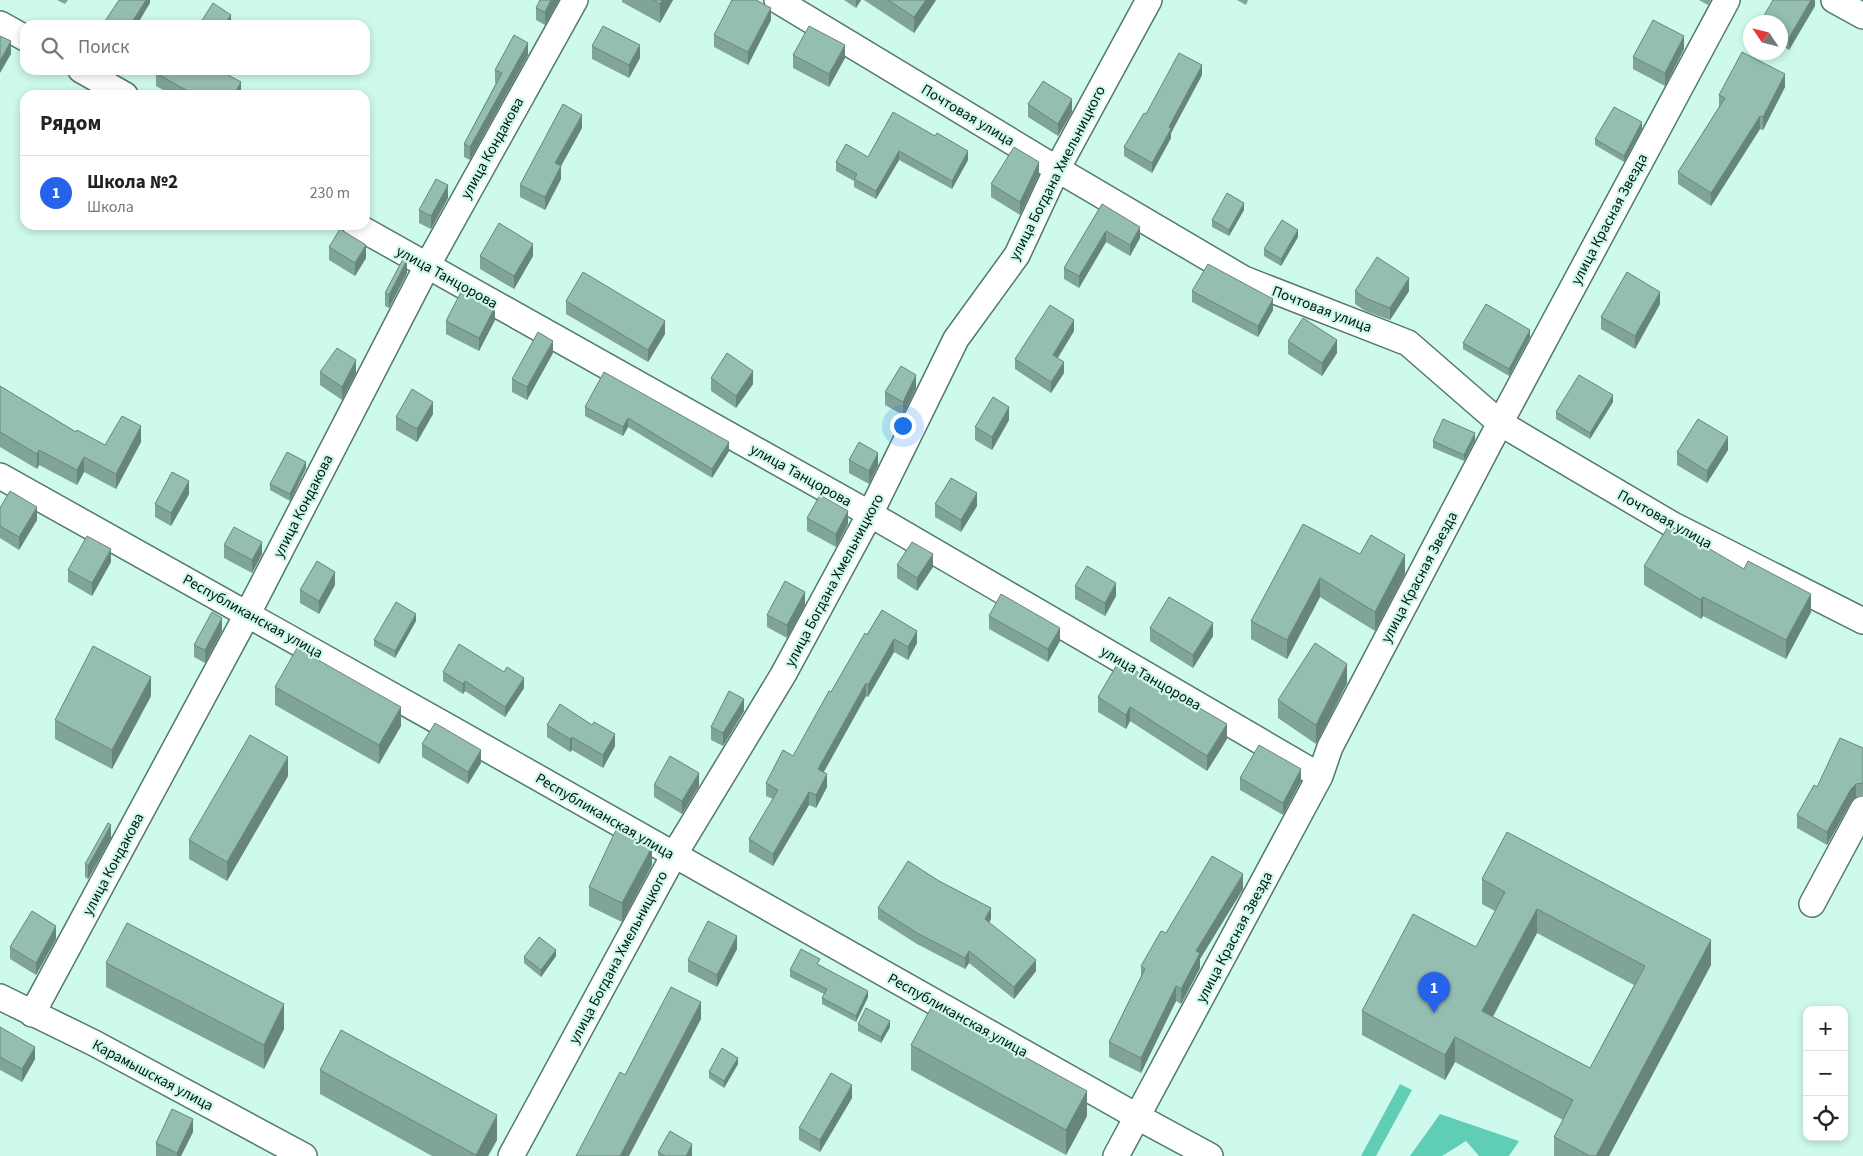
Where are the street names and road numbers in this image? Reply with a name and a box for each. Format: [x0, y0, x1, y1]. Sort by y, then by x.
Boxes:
street label: Почтовая улица [917, 79, 1018, 152]
street label: улица Богдана Хмельницкого [1004, 82, 1111, 264]
street label: улица Кондакова [456, 93, 529, 203]
street label: улица Красная Звезда [1566, 150, 1653, 289]
street label: улица Танцорова [392, 241, 501, 314]
street label: Почтовая улица [1269, 281, 1375, 338]
street label: улица Танцорова [746, 439, 855, 512]
street label: улица Кондакова [268, 451, 339, 562]
street label: Почтовая улица [1614, 485, 1716, 554]
street label: улица Богдана Хмельницкого [780, 490, 889, 671]
street label: улица Красная Звезда [1376, 508, 1463, 647]
street label: Республиканская улица [179, 569, 327, 664]
street label: улица Танцорова [1096, 641, 1205, 716]
street label: Республиканская улица [531, 768, 678, 865]
street label: улица Кондакова [78, 809, 149, 919]
street label: улица Богдана Хмельницкого [564, 867, 673, 1048]
street label: улица Красная Звезда [1191, 868, 1278, 1007]
street label: Республиканская улица [884, 968, 1032, 1063]
street label: Карамышская улица [88, 1035, 217, 1116]

